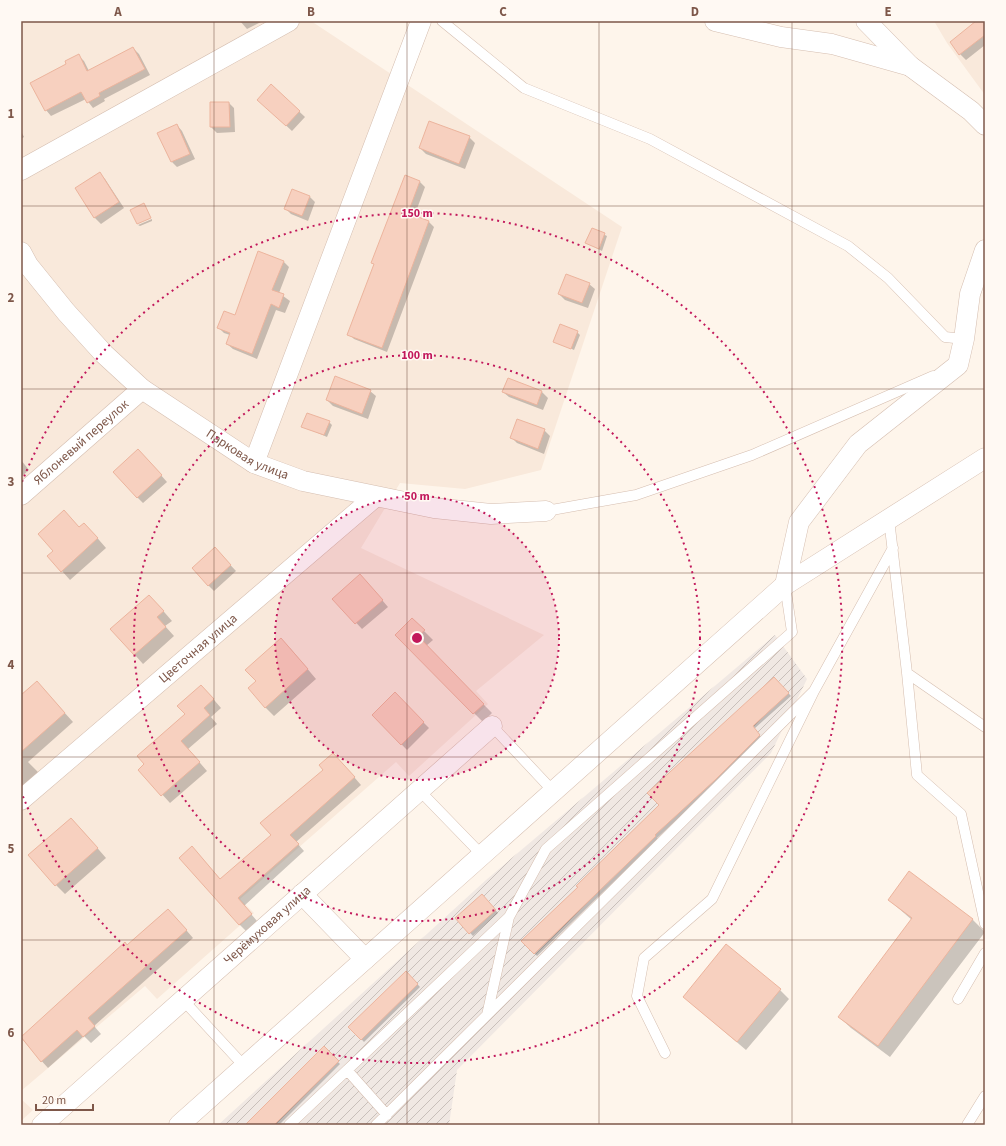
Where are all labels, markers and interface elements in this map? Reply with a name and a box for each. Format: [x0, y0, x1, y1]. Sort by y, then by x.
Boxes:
text: A [113, 3, 122, 21]
text: B [307, 3, 315, 21]
text: C [499, 3, 507, 21]
text: D [691, 3, 699, 21]
text: E [884, 3, 892, 21]
text: 1 [8, 105, 15, 123]
text: 150 m [401, 205, 433, 222]
text: 2 [8, 289, 15, 307]
text: 100 m [401, 347, 433, 364]
street label: Яблоневый переулок [30, 395, 133, 489]
street label: Парковая улица [203, 425, 291, 484]
text: 3 [8, 473, 15, 491]
text: 50 m [404, 488, 430, 505]
street label: Цветочная улица [155, 610, 241, 687]
centre of rings [410, 631, 424, 645]
text: 4 [8, 656, 15, 674]
text: 5 [8, 840, 15, 858]
street label: Черёмуховая улица [220, 882, 315, 969]
text: 6 [8, 1024, 15, 1042]
scale bar [36, 1086, 93, 1112]
text: 20 m [42, 1092, 66, 1109]

